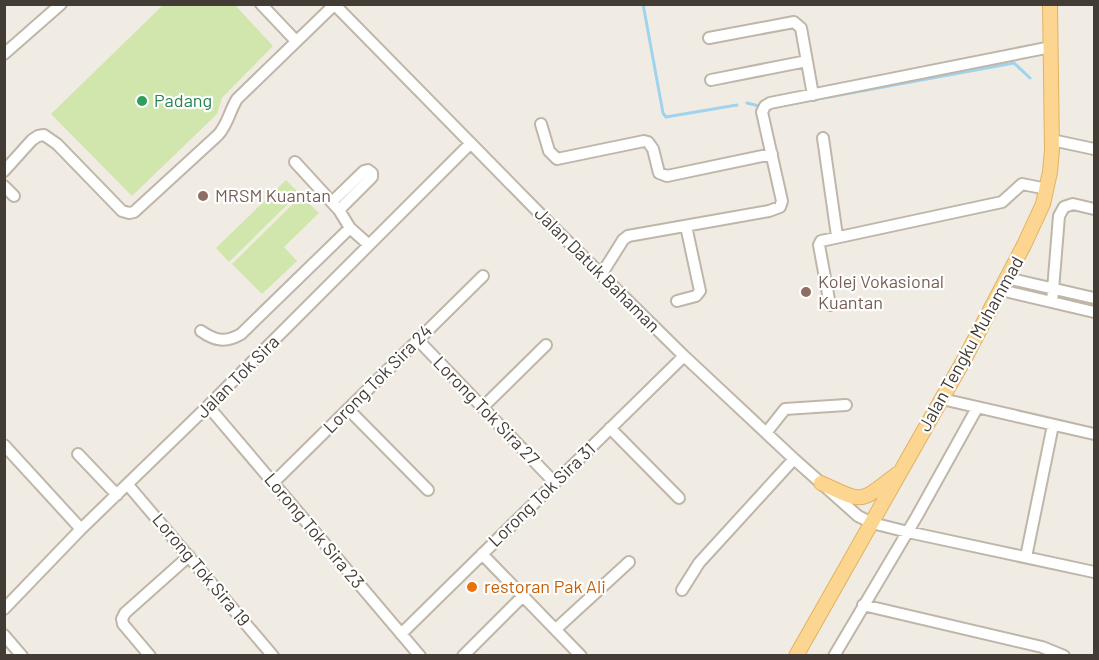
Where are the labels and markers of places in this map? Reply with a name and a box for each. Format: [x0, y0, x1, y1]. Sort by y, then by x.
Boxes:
place label: Padang [154, 89, 212, 111]
marker: Padang [135, 94, 149, 108]
place label: MRSM Kuantan [215, 184, 331, 206]
marker: MRSM Kuantan [196, 189, 210, 203]
place label: Kolej Vokasional Kuantan [818, 270, 944, 313]
marker: Kolej Vokasional Kuantan [799, 285, 813, 299]
place label: restoran Pak Ali [484, 575, 606, 597]
marker: restoran Pak Ali [465, 580, 479, 594]

